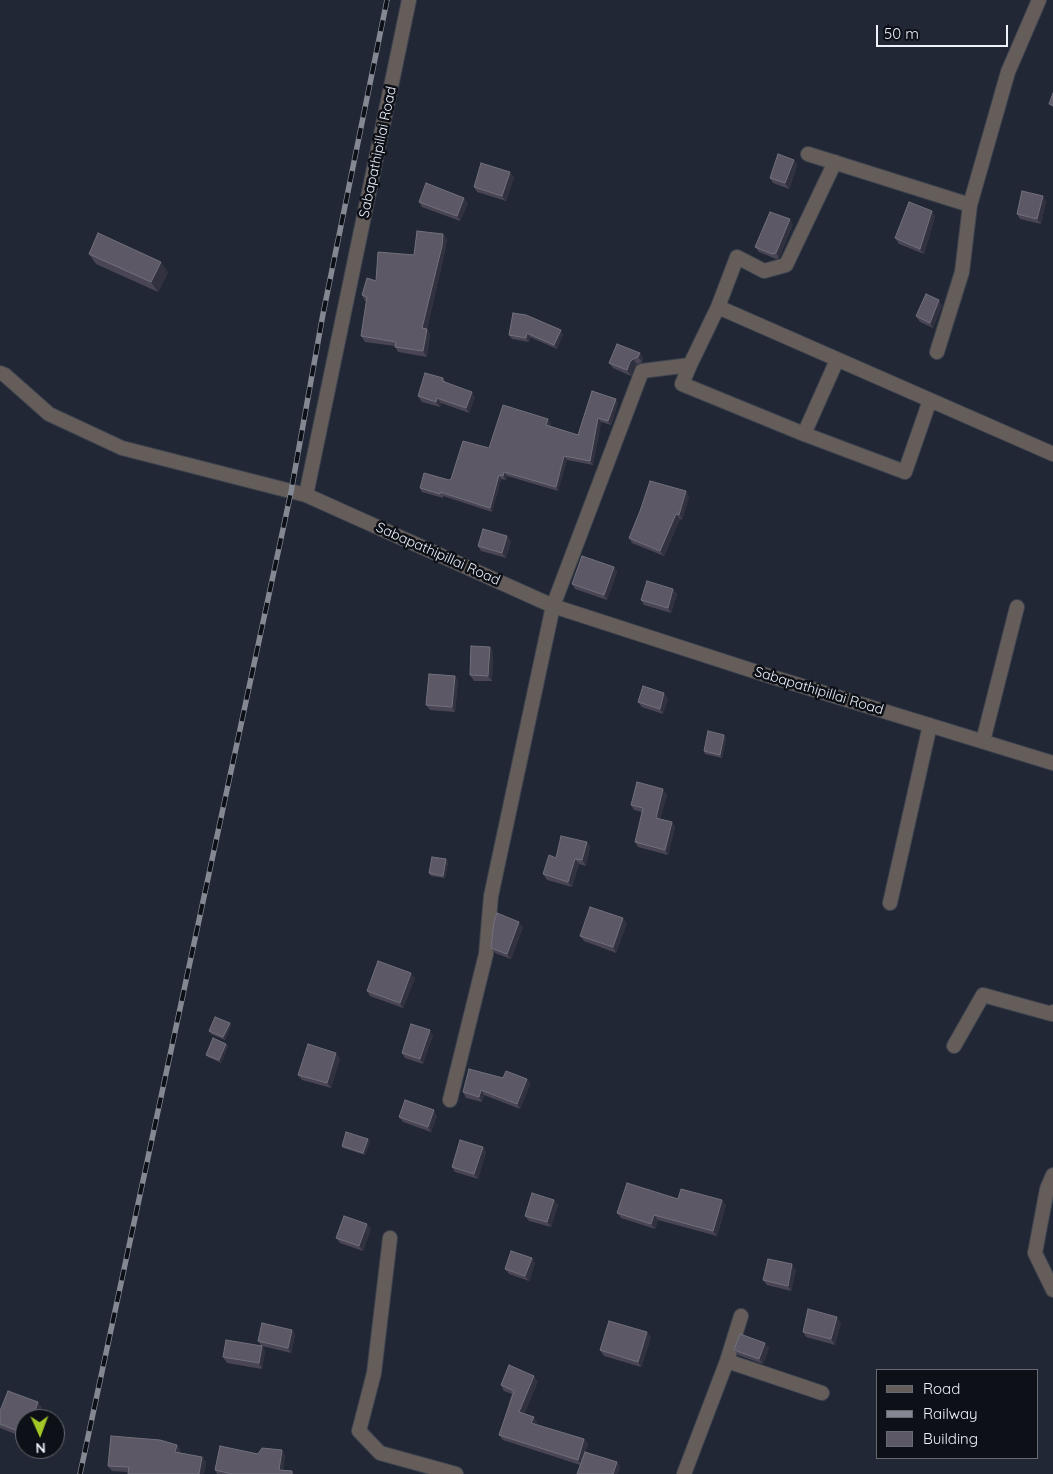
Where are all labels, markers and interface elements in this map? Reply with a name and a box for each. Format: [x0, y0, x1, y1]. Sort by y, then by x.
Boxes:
scale bar [878, 15, 1010, 47]
text: 50 m [884, 24, 919, 43]
street label: Sabapathipillai Road [356, 85, 400, 219]
street label: Sabapathipillai Road [373, 519, 503, 589]
street label: Sabapathipillai Road [753, 663, 885, 719]
legend [876, 1369, 1038, 1459]
text: Road [923, 1379, 960, 1398]
text: Railway [923, 1404, 978, 1423]
north arrow [15, 1409, 65, 1459]
text: Building [923, 1429, 978, 1448]
text: N [35, 1439, 46, 1457]

